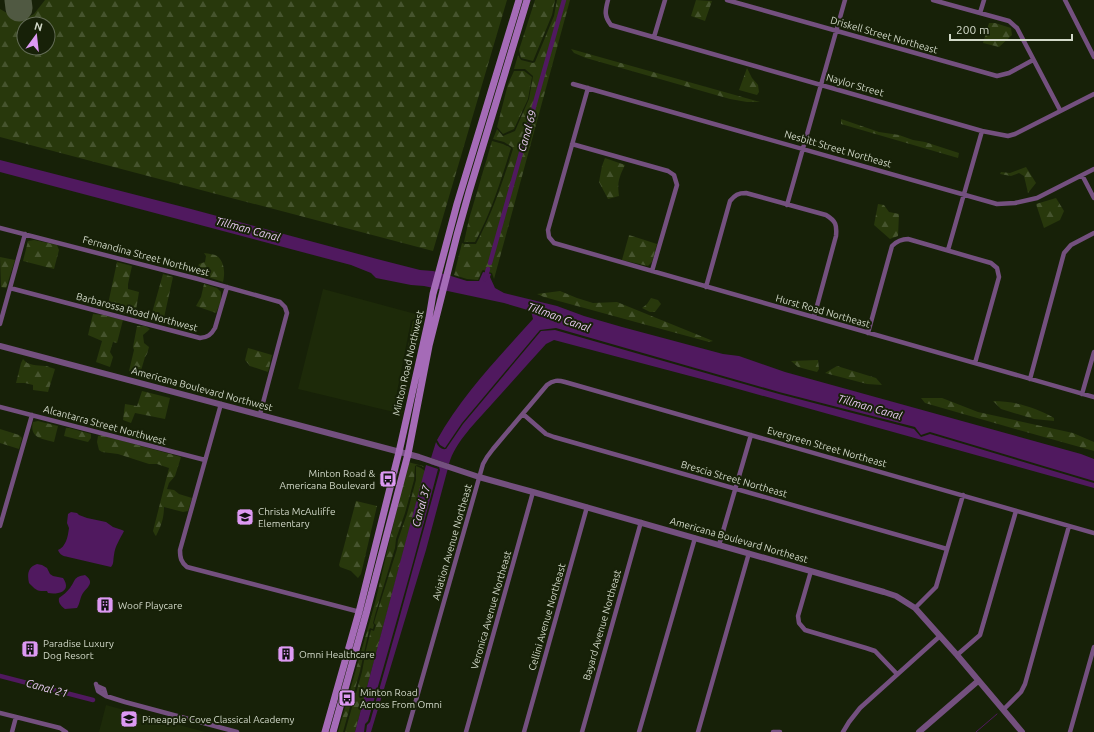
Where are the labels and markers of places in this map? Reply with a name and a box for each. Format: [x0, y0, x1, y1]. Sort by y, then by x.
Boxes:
place label: Minton Road & Americana Boulevard [280, 468, 375, 491]
bus stop icon: Minton Road & Americana Boulevard [378, 469, 398, 489]
place label: Christa McAuliffe Elementary [258, 506, 335, 529]
school or university icon: Christa McAuliffe Elementary [235, 507, 255, 527]
building icon: Woof Playcare [95, 595, 115, 615]
place label: Woof Playcare [118, 600, 183, 611]
place label: Paradise Luxury Dog Resort [43, 638, 114, 661]
building icon: Paradise Luxury Dog Resort [20, 639, 40, 659]
building icon: Omni Healthcare [276, 644, 296, 664]
place label: Omni Healthcare [299, 649, 375, 660]
place label: Minton Road Across From Omni [360, 687, 442, 710]
bus stop icon: Minton Road Across From Omni [337, 688, 357, 708]
school or university icon: Pineapple Cove Classical Academy [119, 709, 139, 729]
place label: Pineapple Cove Classical Academy [142, 714, 294, 725]

